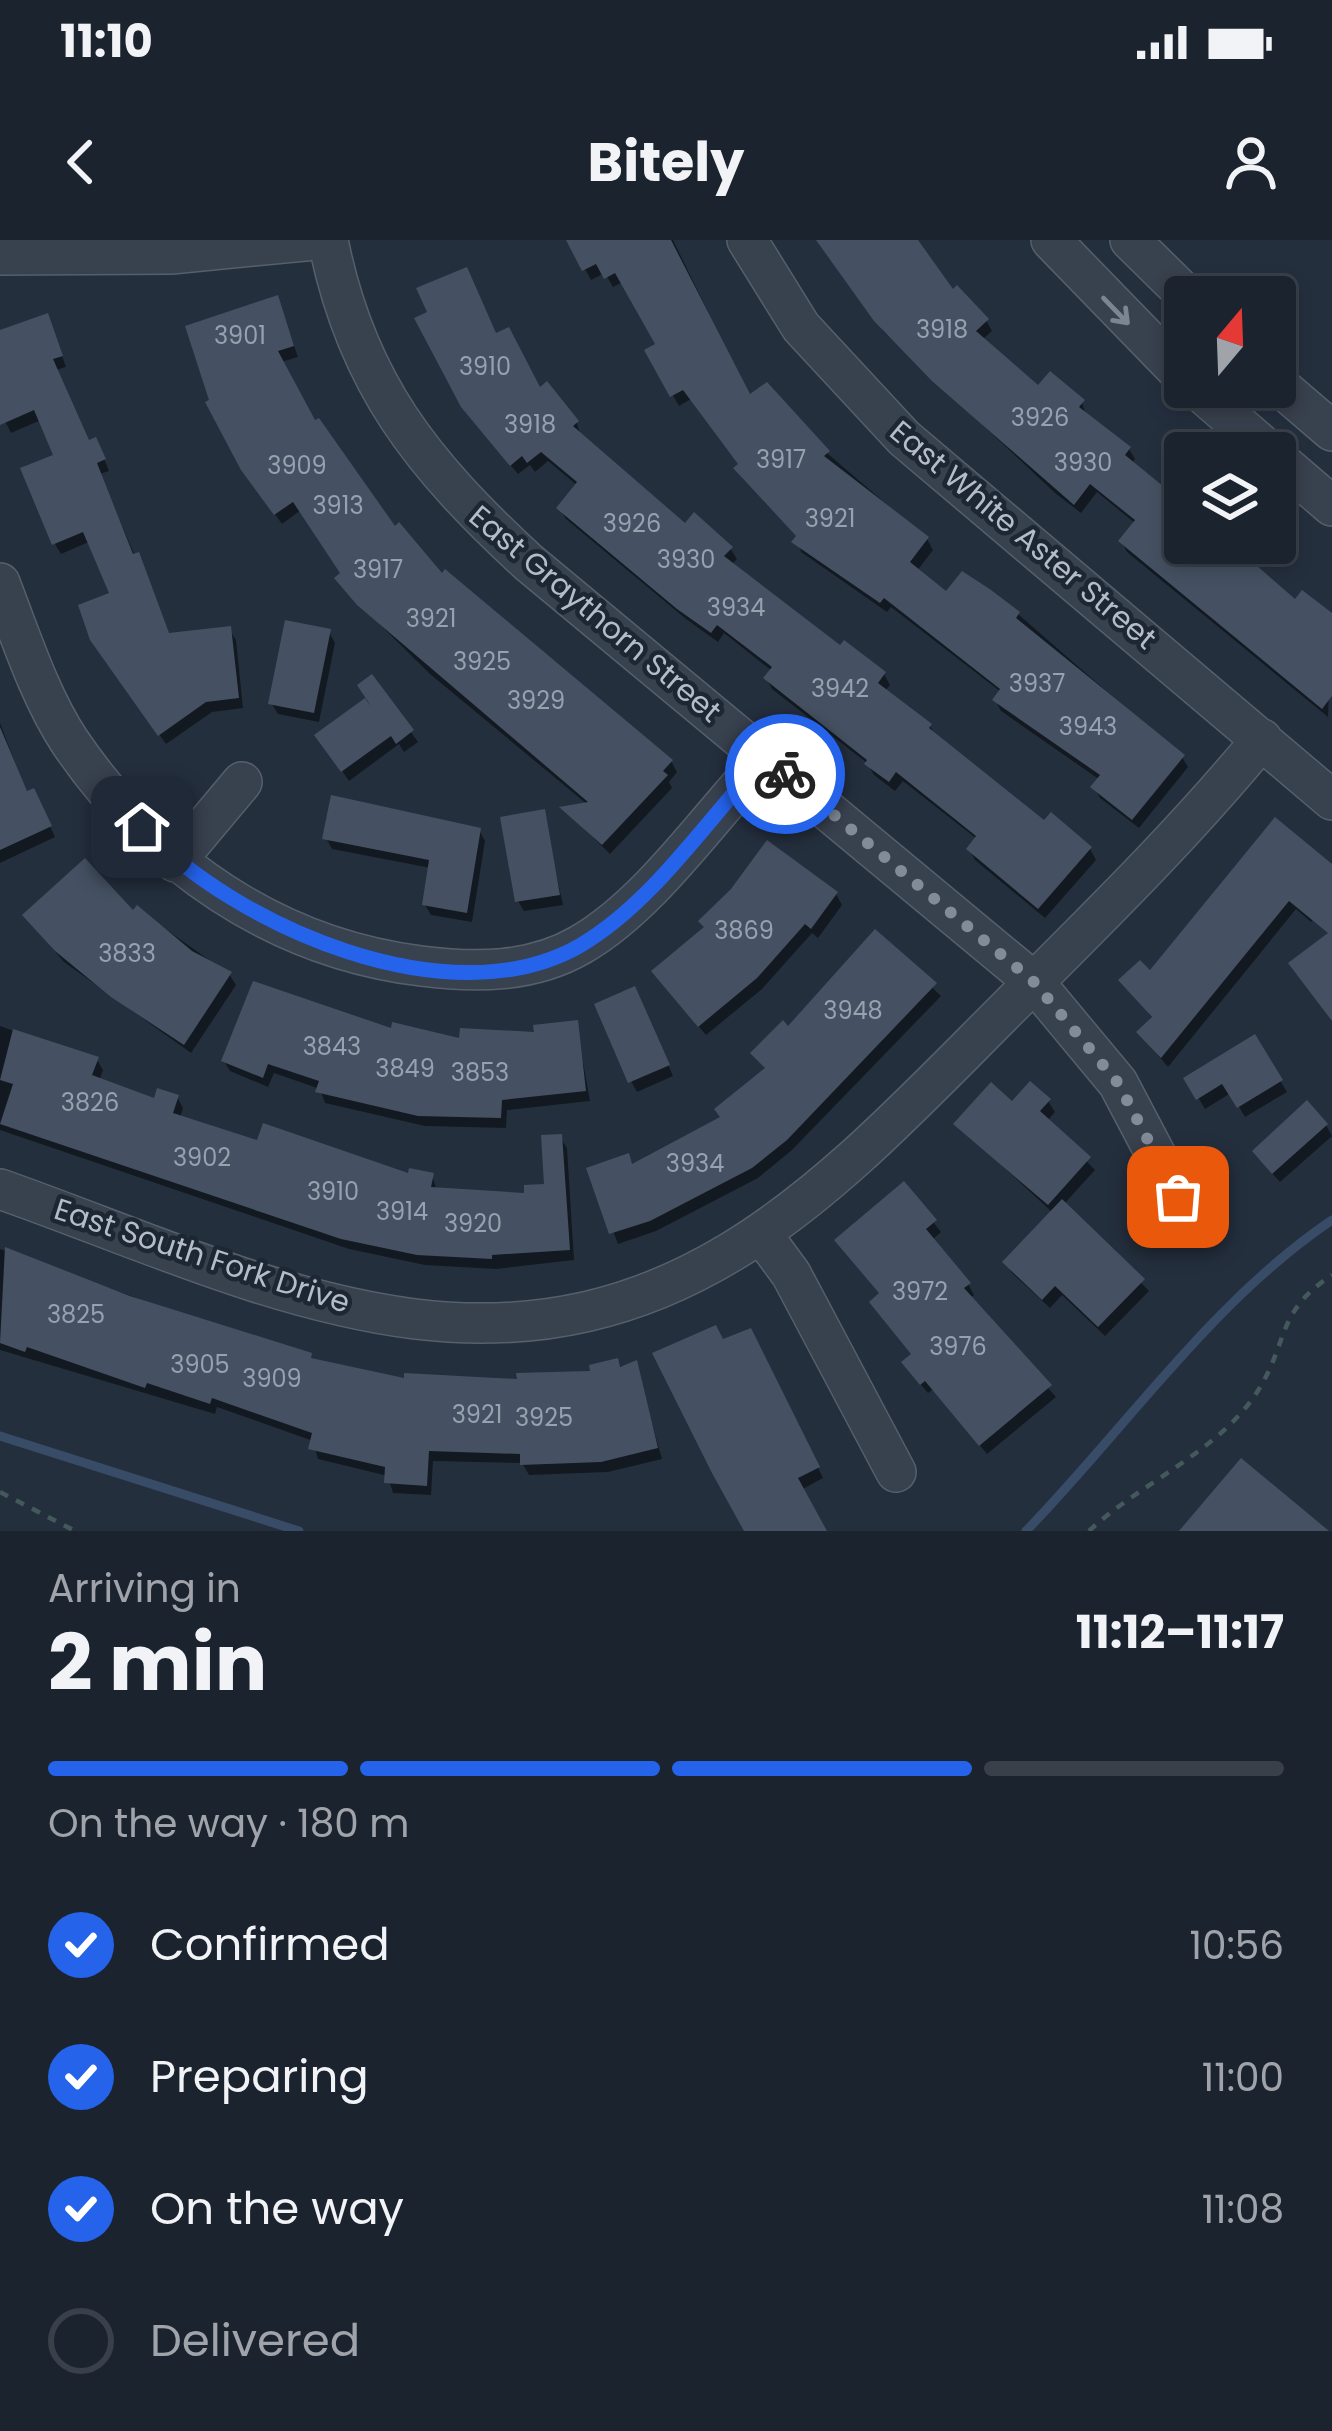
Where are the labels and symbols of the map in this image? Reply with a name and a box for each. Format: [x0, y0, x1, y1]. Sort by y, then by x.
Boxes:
north arrow [1164, 276, 1296, 408]
one-way arrow [1102, 296, 1130, 325]
house number: 3918 [916, 313, 968, 346]
house number: 3901 [214, 319, 266, 352]
house number: 3910 [459, 350, 511, 383]
house number: 3926 [1011, 401, 1069, 434]
house number: 3918 [504, 408, 556, 441]
street label: East White Aster Street [881, 410, 1166, 659]
house number: 3917 [756, 443, 806, 476]
house number: 3930 [1054, 446, 1112, 479]
house number: 3909 [267, 449, 327, 482]
house number: 3913 [312, 489, 364, 522]
street label: East Graythorn Street [460, 495, 731, 732]
house number: 3921 [805, 502, 855, 535]
house number: 3926 [603, 507, 661, 540]
house number: 3930 [657, 543, 715, 576]
house number: 3917 [353, 553, 403, 586]
house number: 3934 [707, 591, 765, 624]
house number: 3921 [406, 602, 456, 635]
house number: 3925 [453, 645, 511, 678]
house number: 3937 [1009, 667, 1065, 700]
house number: 3942 [811, 672, 869, 705]
house number: 3929 [507, 684, 565, 717]
house number: 3943 [1059, 710, 1117, 743]
courier [725, 714, 845, 834]
pin [91, 776, 193, 878]
house number: 3869 [714, 914, 774, 947]
house number: 3833 [98, 937, 156, 970]
house number: 3948 [823, 994, 883, 1027]
house number: 3843 [303, 1030, 361, 1063]
house number: 3849 [375, 1052, 435, 1085]
house number: 3853 [451, 1056, 509, 1089]
house number: 3826 [61, 1086, 119, 1119]
house number: 3902 [173, 1141, 231, 1174]
pin [1127, 1146, 1229, 1248]
house number: 3934 [666, 1147, 724, 1180]
house number: 3910 [307, 1175, 359, 1208]
street label: East South Fork Drive [49, 1187, 356, 1324]
house number: 3914 [376, 1195, 428, 1228]
house number: 3920 [444, 1207, 502, 1240]
house number: 3972 [892, 1275, 948, 1308]
house number: 3825 [47, 1298, 105, 1331]
house number: 3976 [929, 1330, 987, 1363]
house number: 3905 [170, 1348, 230, 1381]
house number: 3909 [242, 1362, 302, 1395]
house number: 3921 [452, 1398, 502, 1431]
house number: 3925 [515, 1401, 573, 1434]

